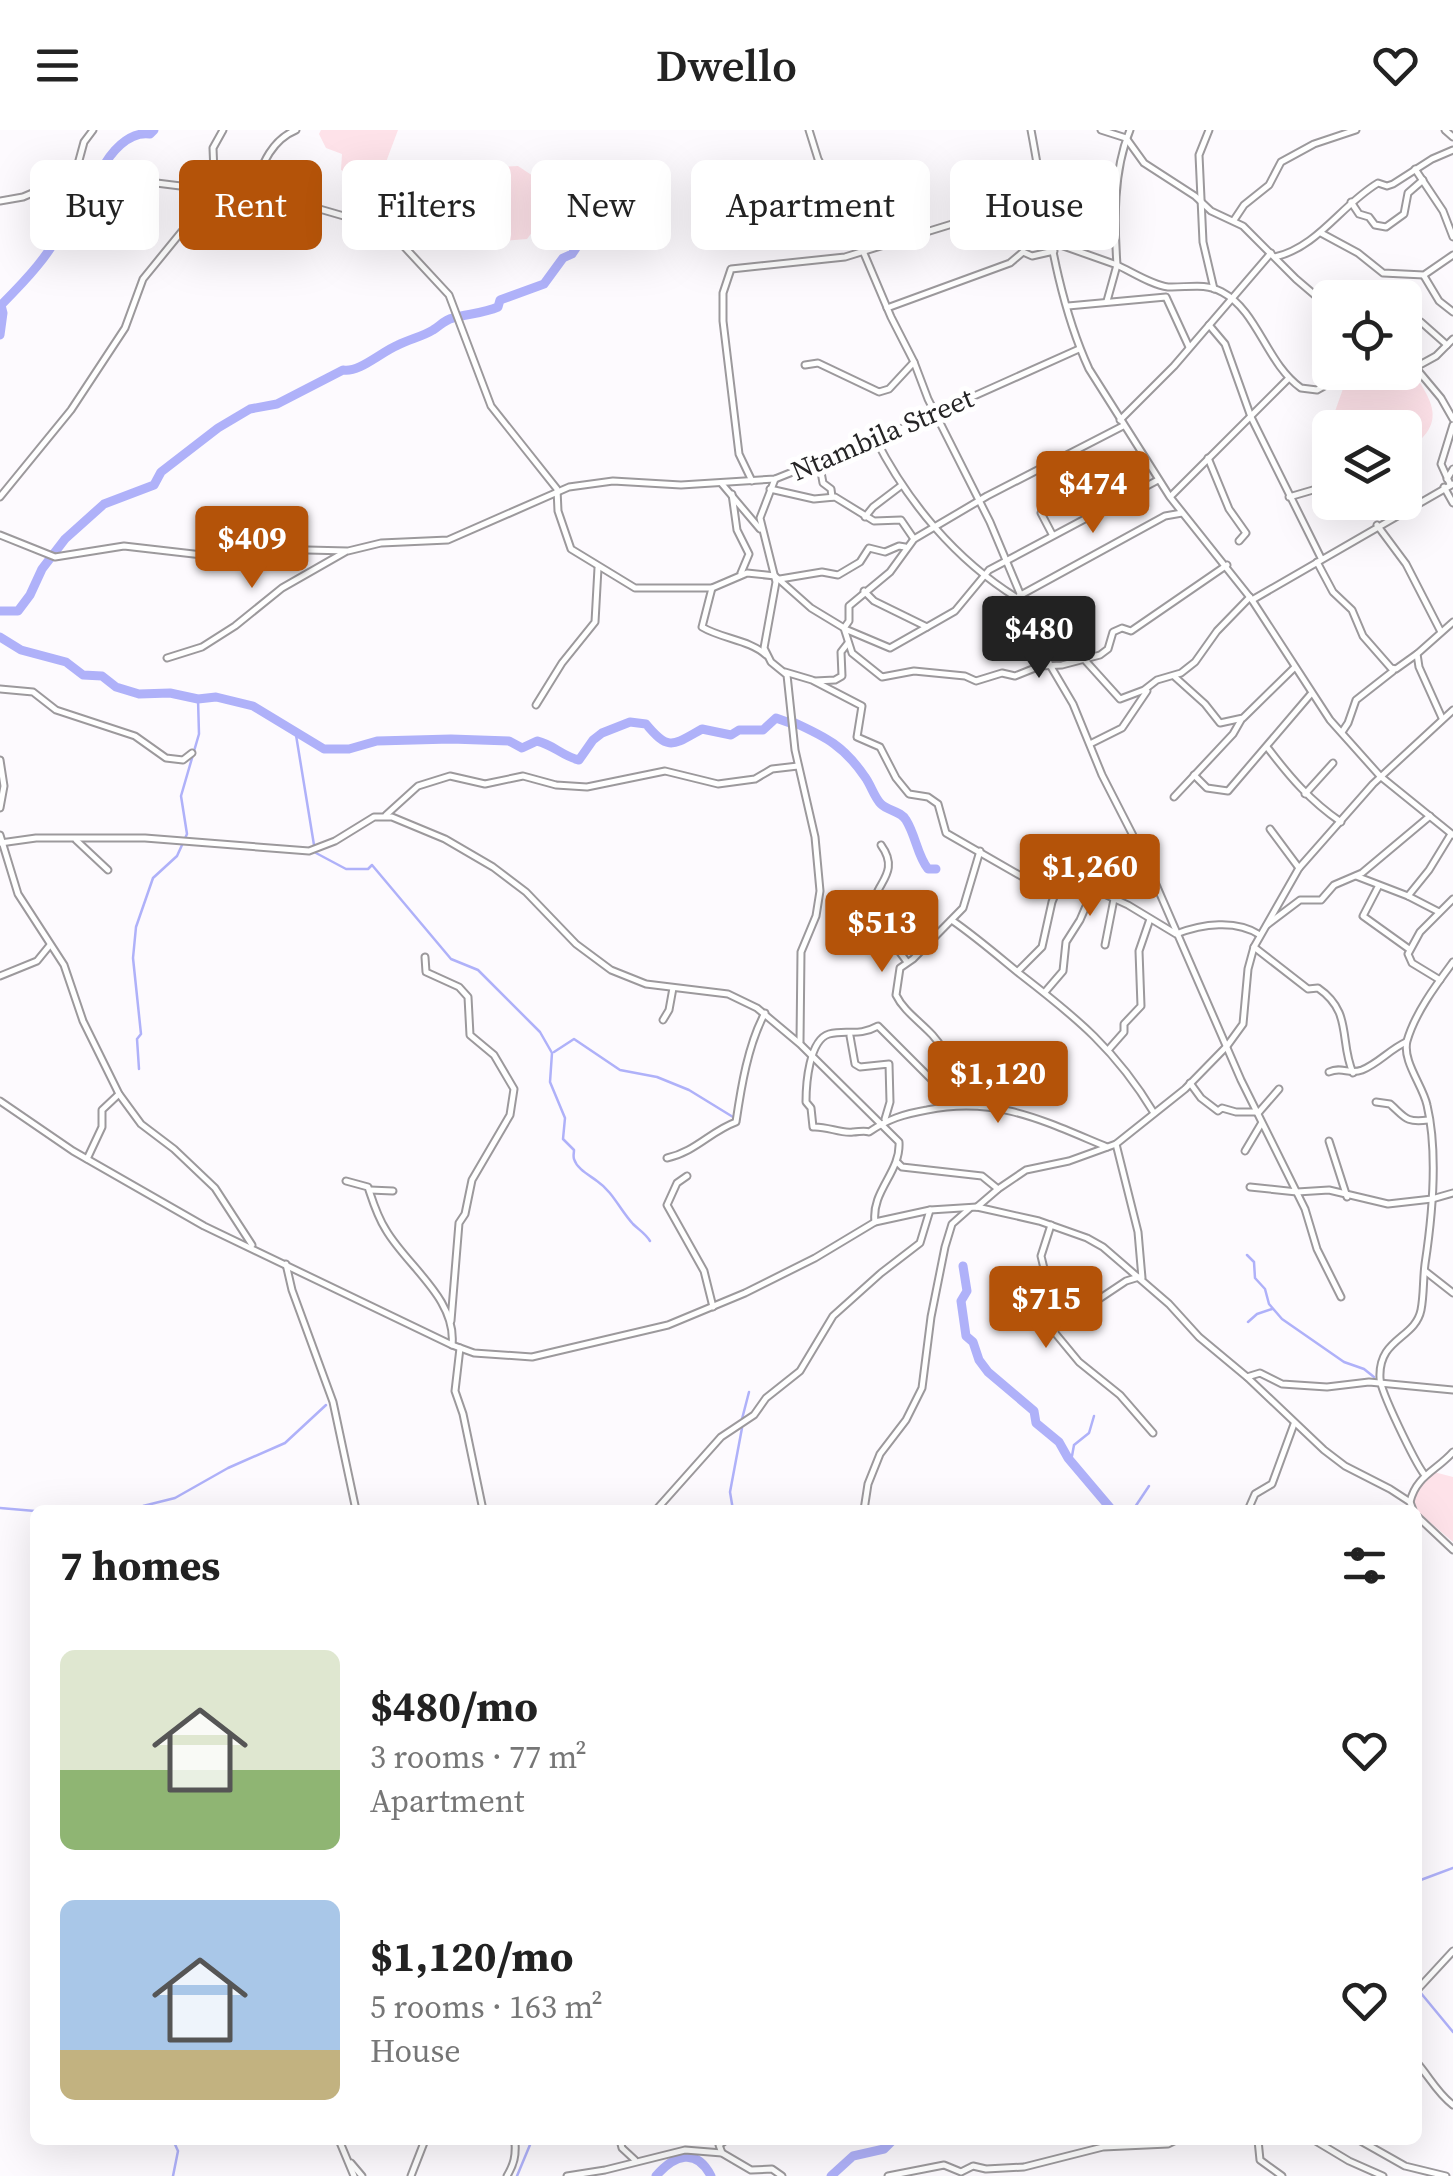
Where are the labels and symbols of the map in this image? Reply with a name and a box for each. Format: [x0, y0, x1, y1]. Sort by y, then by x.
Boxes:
street label: Ntambila Street [785, 378, 980, 489]
pin: $474 [1034, 451, 1152, 536]
pin: $409 [193, 506, 311, 591]
pin: $480 [980, 596, 1098, 681]
pin: $1,260 [1009, 834, 1171, 919]
pin: $513 [823, 890, 941, 975]
pin: $1,120 [917, 1041, 1079, 1126]
pin: $715 [987, 1266, 1105, 1351]

